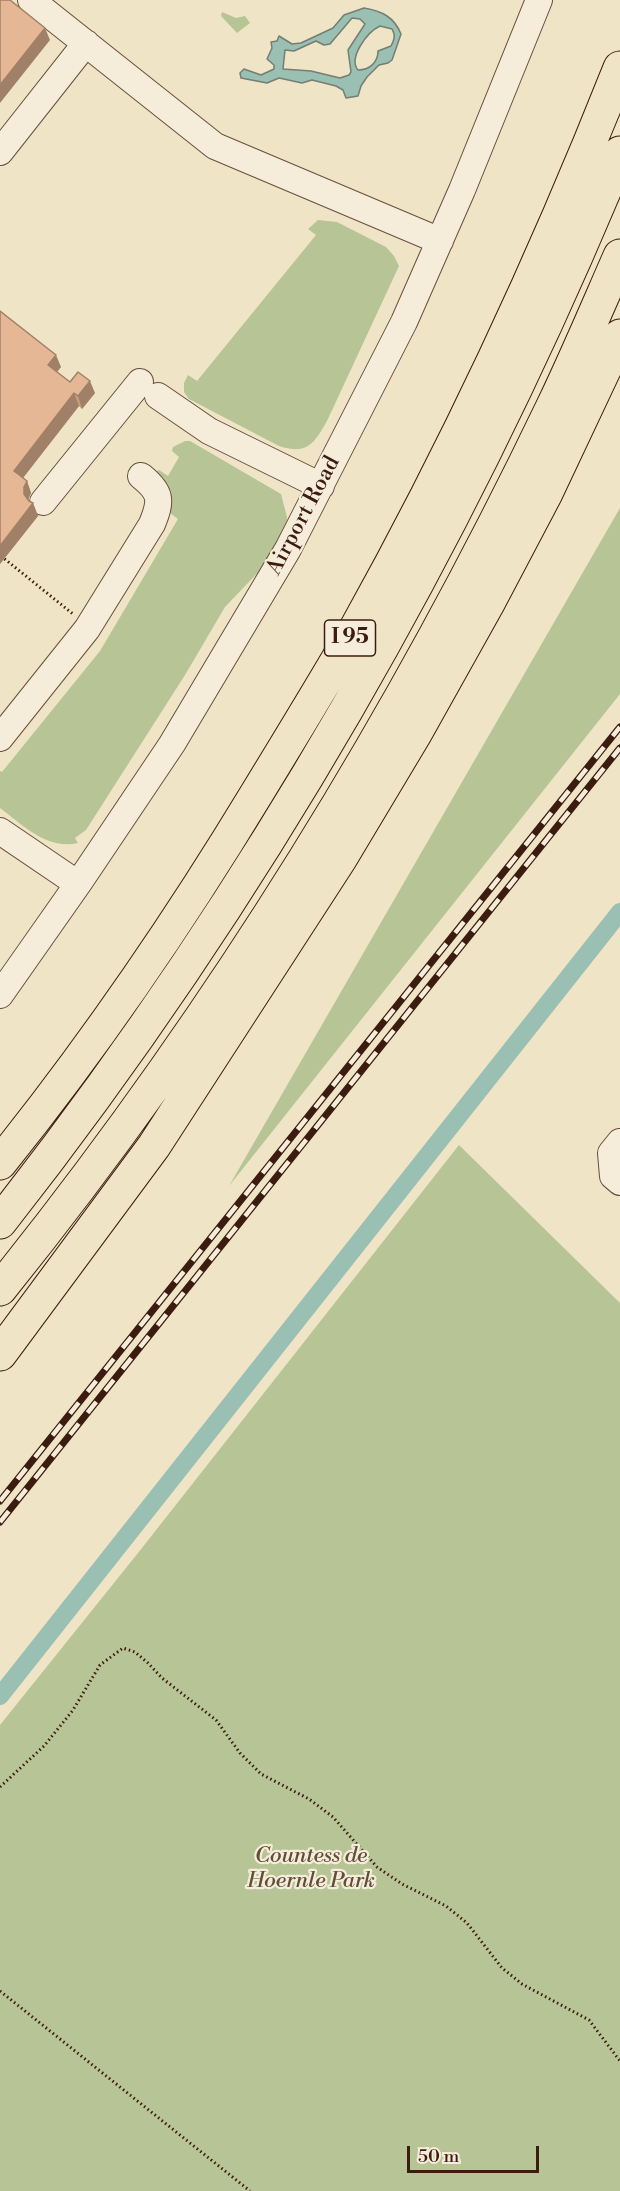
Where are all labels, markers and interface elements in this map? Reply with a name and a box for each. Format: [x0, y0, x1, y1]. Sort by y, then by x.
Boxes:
street label: Airport Road [262, 452, 346, 580]
road number: I 95 [324, 620, 376, 656]
park label: Countess de Hoernle Park [247, 1844, 375, 1896]
scale bar [410, 2134, 542, 2172]
text: 50 m [418, 2145, 459, 2168]

